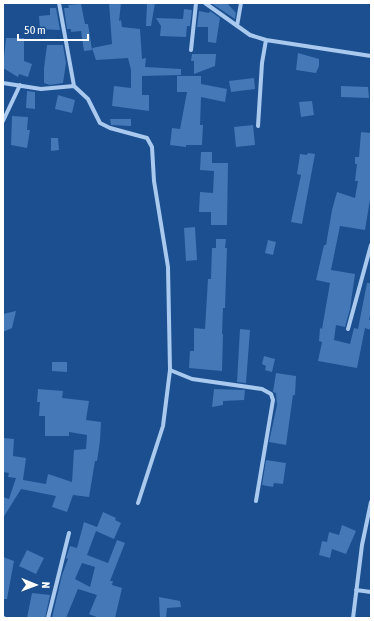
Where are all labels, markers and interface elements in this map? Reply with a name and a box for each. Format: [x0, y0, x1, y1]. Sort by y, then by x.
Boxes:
scale bar [18, 16, 88, 42]
text: 50 m [24, 23, 46, 37]
north arrow [16, 565, 56, 605]
text: N [40, 582, 52, 589]

